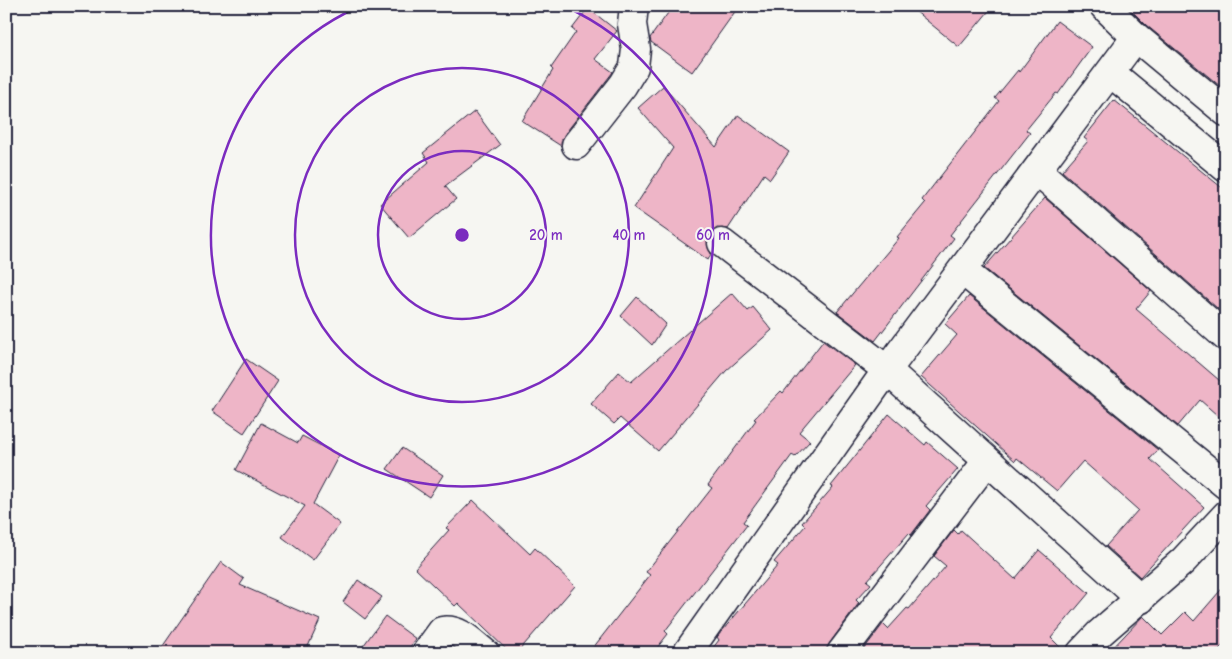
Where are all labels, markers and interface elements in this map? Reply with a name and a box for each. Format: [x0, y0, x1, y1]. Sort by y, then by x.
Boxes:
centre of rings [453, 226, 471, 244]
text: 20 m [529, 226, 563, 244]
text: 40 m [613, 226, 646, 244]
text: 60 m [696, 226, 730, 244]

